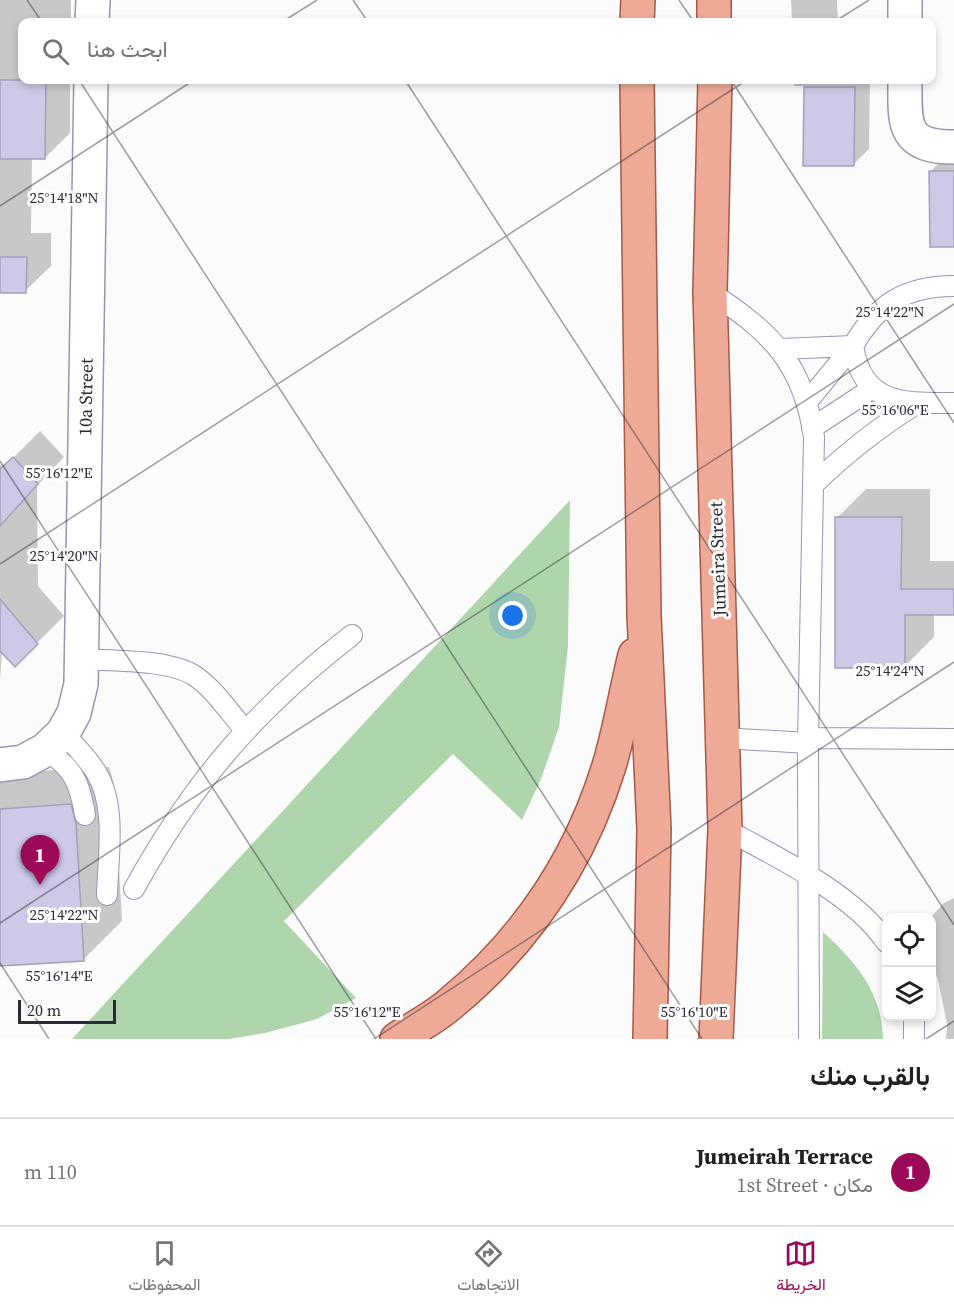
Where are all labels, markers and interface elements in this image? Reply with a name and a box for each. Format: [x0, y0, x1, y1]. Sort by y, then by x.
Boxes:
search box [18, 18, 936, 84]
text: ابحث هنا [87, 34, 168, 64]
icon: search [39, 35, 72, 68]
text: 25°14'18"N [29, 187, 99, 208]
text: 25°14'22"N [855, 301, 925, 322]
street label: 10a Street [72, 358, 99, 436]
text: 55°16'06"E [861, 399, 929, 420]
text: 55°16'12"E [25, 462, 93, 483]
street label: Jumeira Street [703, 501, 732, 618]
text: 25°14'20"N [29, 545, 99, 566]
your location [498, 601, 527, 630]
text: 25°14'24"N [855, 660, 925, 681]
pin: 1 [20, 836, 60, 885]
text: 25°14'22"N [29, 904, 99, 925]
map controls [882, 913, 936, 1021]
button: locate [882, 913, 936, 967]
text: 55°16'14"E [25, 965, 93, 986]
button: layers [882, 967, 936, 1021]
scale bar [18, 997, 116, 1024]
text: 20 m [27, 999, 61, 1021]
text: 55°16'12"E [333, 1001, 401, 1022]
text: 55°16'10"E [660, 1001, 728, 1022]
text: بالقرب منك [810, 1058, 930, 1094]
text: Jumeirah Terrace [696, 1141, 873, 1171]
text: 110 m [24, 1158, 77, 1186]
text: 1 [905, 1158, 916, 1186]
text: مكان · 1st Street [736, 1171, 873, 1199]
tab: المحفوظات [128, 1237, 201, 1299]
tab: الاتجاهات [457, 1237, 519, 1299]
tab: الخريطة [776, 1237, 826, 1299]

